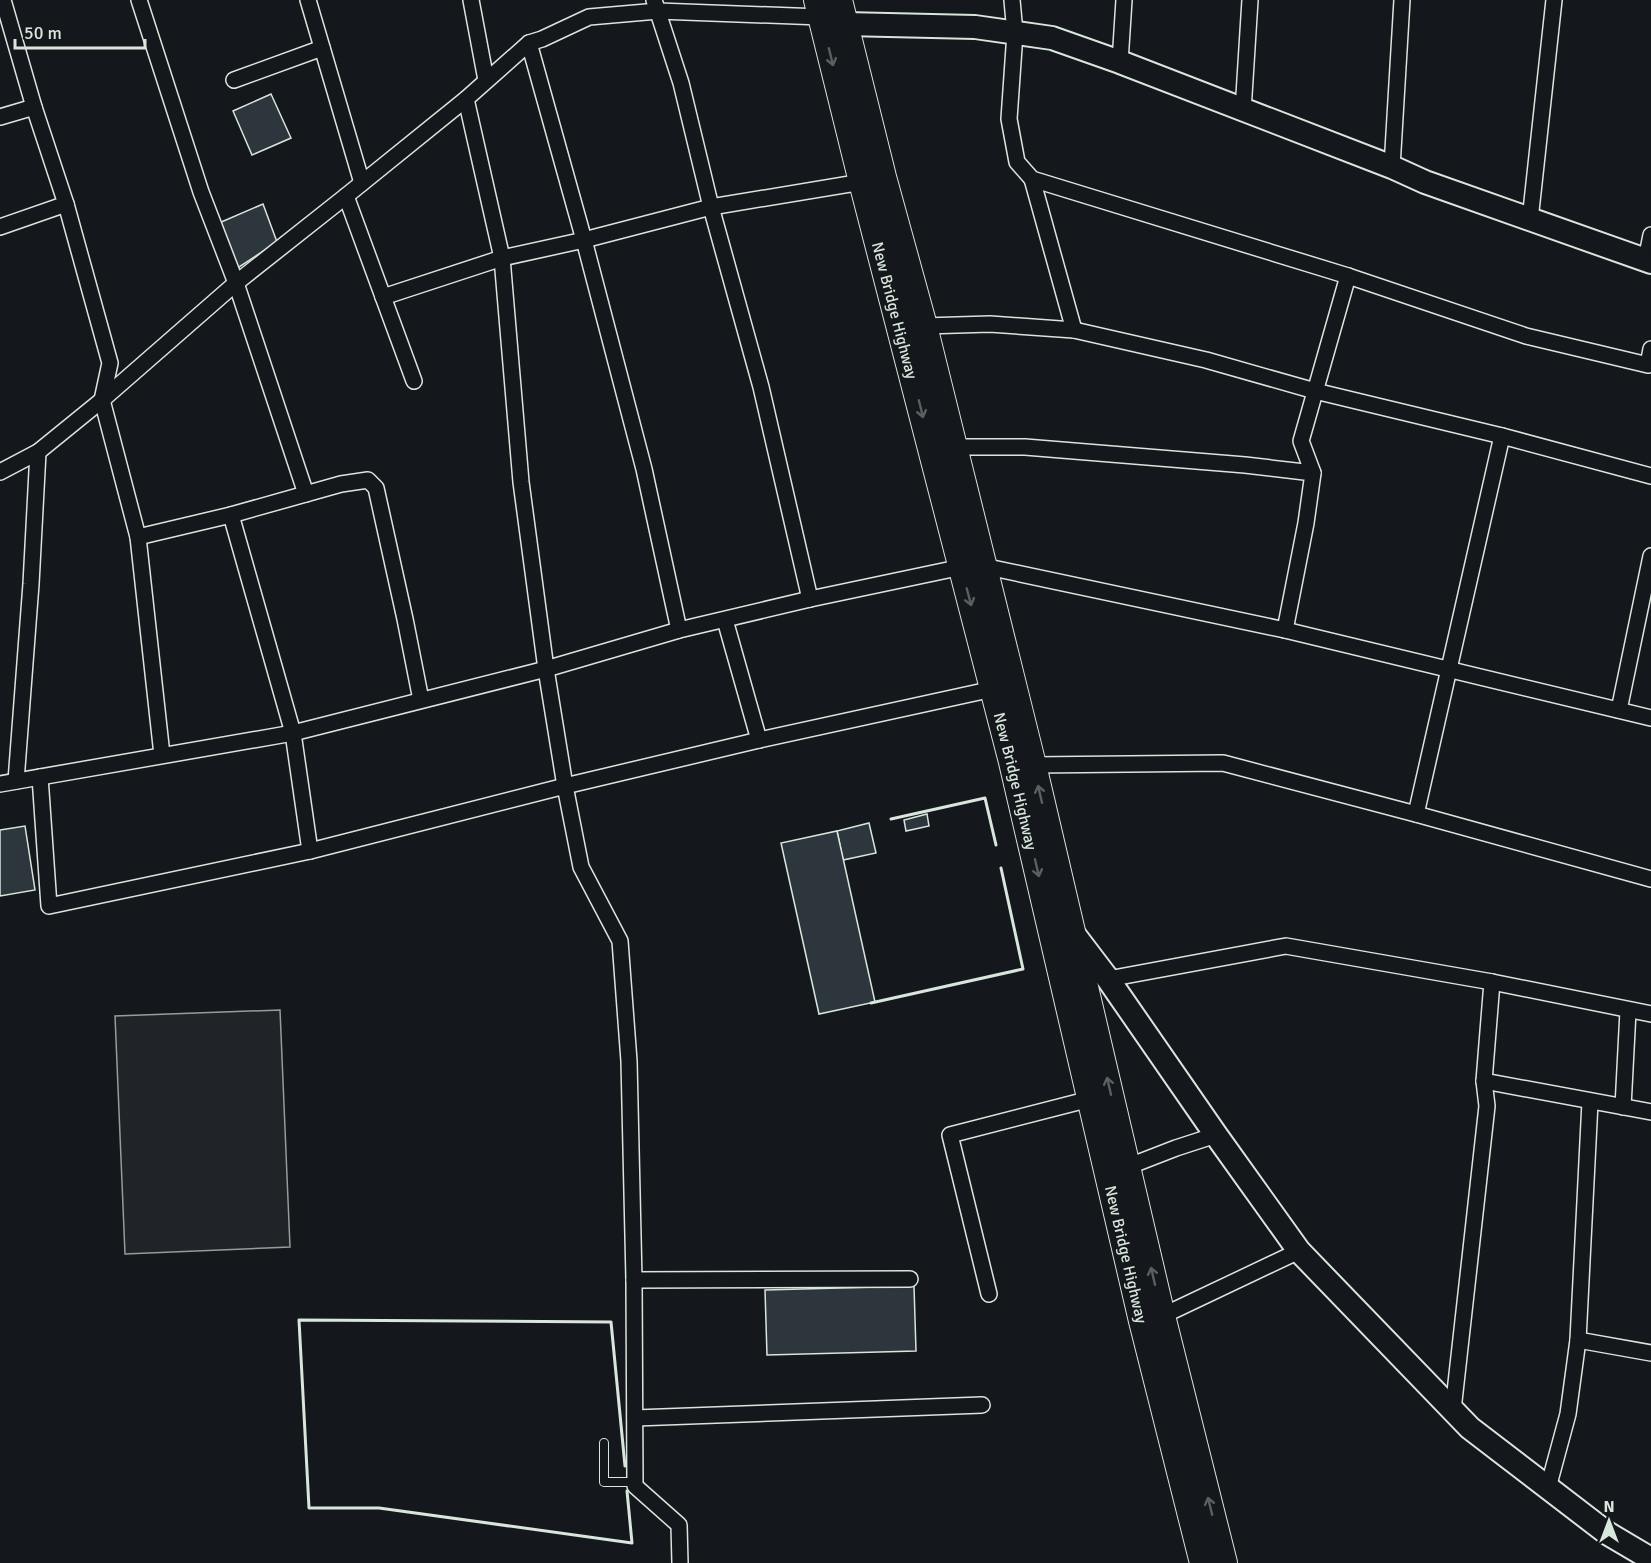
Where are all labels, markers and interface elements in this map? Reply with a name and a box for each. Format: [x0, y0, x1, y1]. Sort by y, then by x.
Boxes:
scale bar [15, 12, 146, 50]
text: 50 m [24, 22, 62, 44]
one-way arrow [826, 47, 838, 66]
street label: New Bridge Highway [867, 240, 922, 382]
one-way arrow [915, 399, 927, 418]
one-way arrow [964, 588, 976, 607]
street label: New Bridge Highway [989, 710, 1041, 853]
one-way arrow [1034, 785, 1045, 804]
one-way arrow [1031, 858, 1043, 877]
one-way arrow [1102, 1077, 1114, 1096]
street label: New Bridge Highway [1100, 1184, 1151, 1326]
one-way arrow [1146, 1267, 1158, 1286]
north arrow [1579, 1491, 1639, 1551]
one-way arrow [1203, 1497, 1215, 1516]
text: N [1603, 1497, 1615, 1517]

